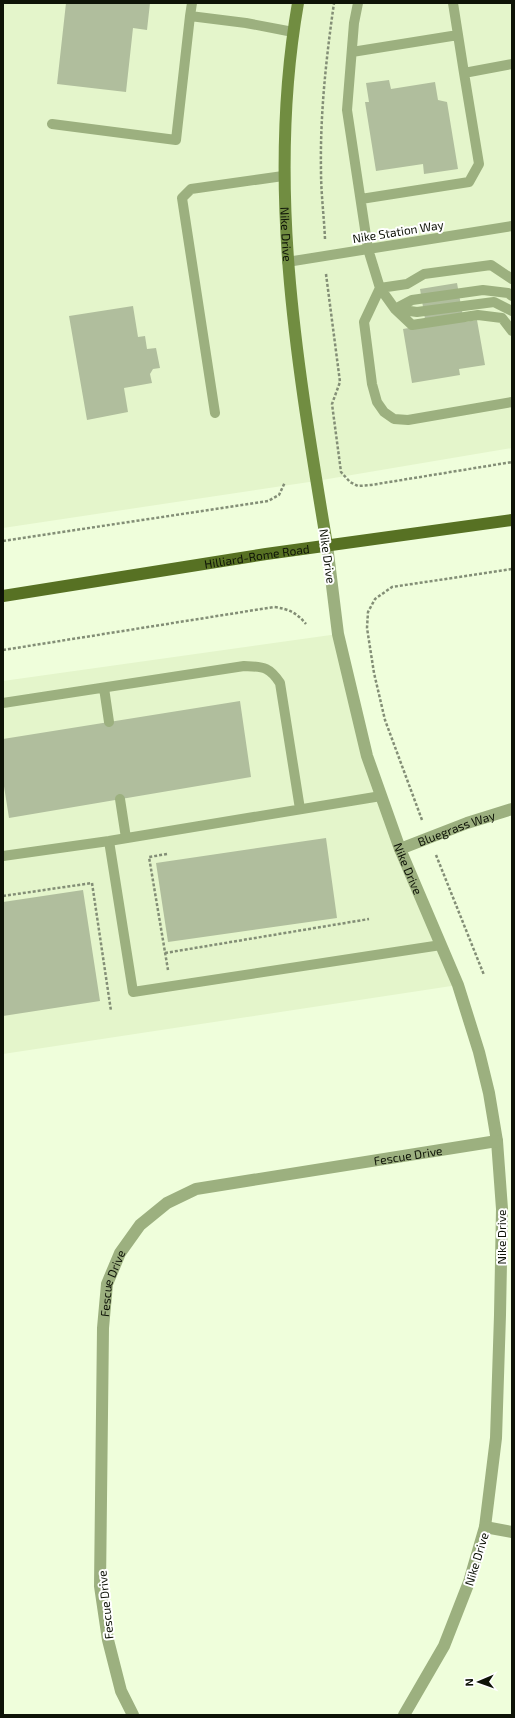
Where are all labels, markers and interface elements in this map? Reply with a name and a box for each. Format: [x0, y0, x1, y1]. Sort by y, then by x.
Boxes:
street label: Nike Drive [278, 206, 295, 262]
street label: Nike Station Way [351, 217, 445, 245]
street label: Nike Drive [317, 528, 339, 584]
street label: Hilliard-Rome Road [203, 541, 310, 571]
street label: Bluegrass Way [415, 808, 497, 849]
street label: Nike Drive [391, 841, 426, 897]
street label: Fescue Drive [373, 1143, 443, 1168]
street label: Nike Drive [494, 1210, 508, 1264]
street label: Fescue Drive [97, 1248, 128, 1317]
street label: Nike Drive [461, 1531, 491, 1587]
street label: Fescue Drive [94, 1570, 116, 1640]
north arrow [459, 1662, 499, 1702]
text: N [462, 1678, 475, 1687]

